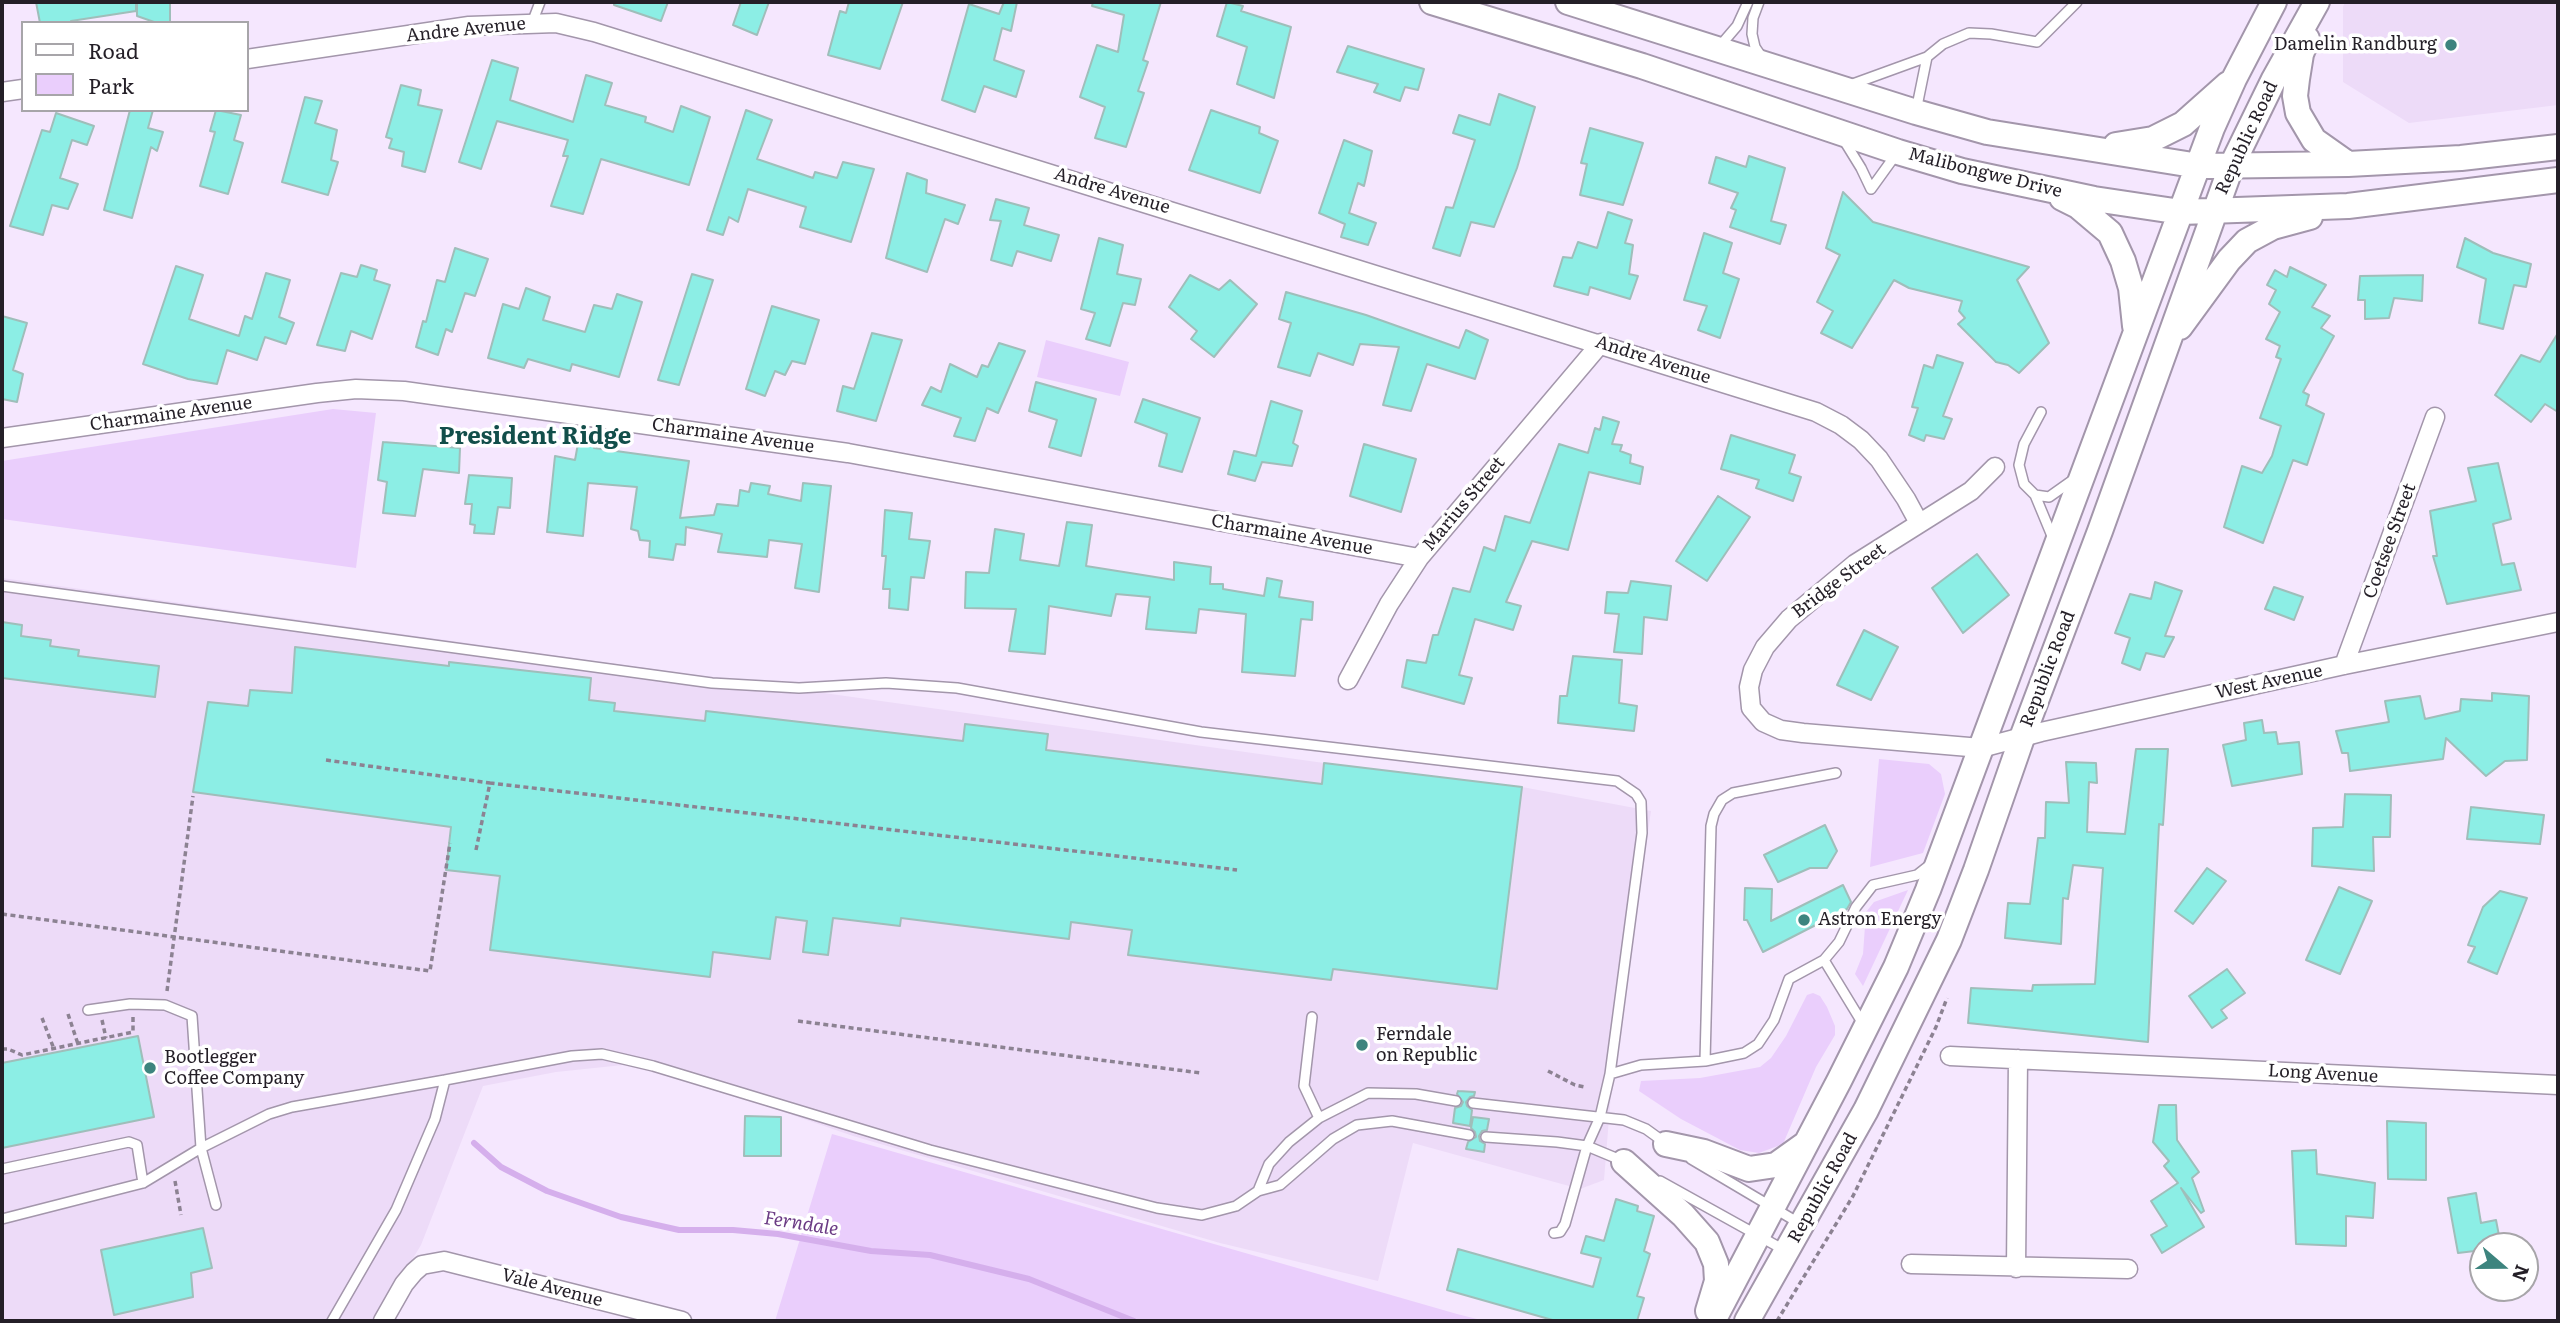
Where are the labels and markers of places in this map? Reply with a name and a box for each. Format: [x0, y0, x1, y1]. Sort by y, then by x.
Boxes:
place label: Damelin Randburg [2274, 34, 2437, 56]
marker: Damelin Randburg [2443, 37, 2459, 53]
place label: Astron Energy [1818, 909, 1942, 931]
marker: Astron Energy [1796, 912, 1812, 928]
place label: Ferndale on Republic [1376, 1024, 1477, 1066]
marker: Ferndale on Republic [1354, 1037, 1370, 1053]
place label: Bootlegger Coffee Company [164, 1047, 304, 1090]
marker: Bootlegger Coffee Company [142, 1060, 158, 1076]

